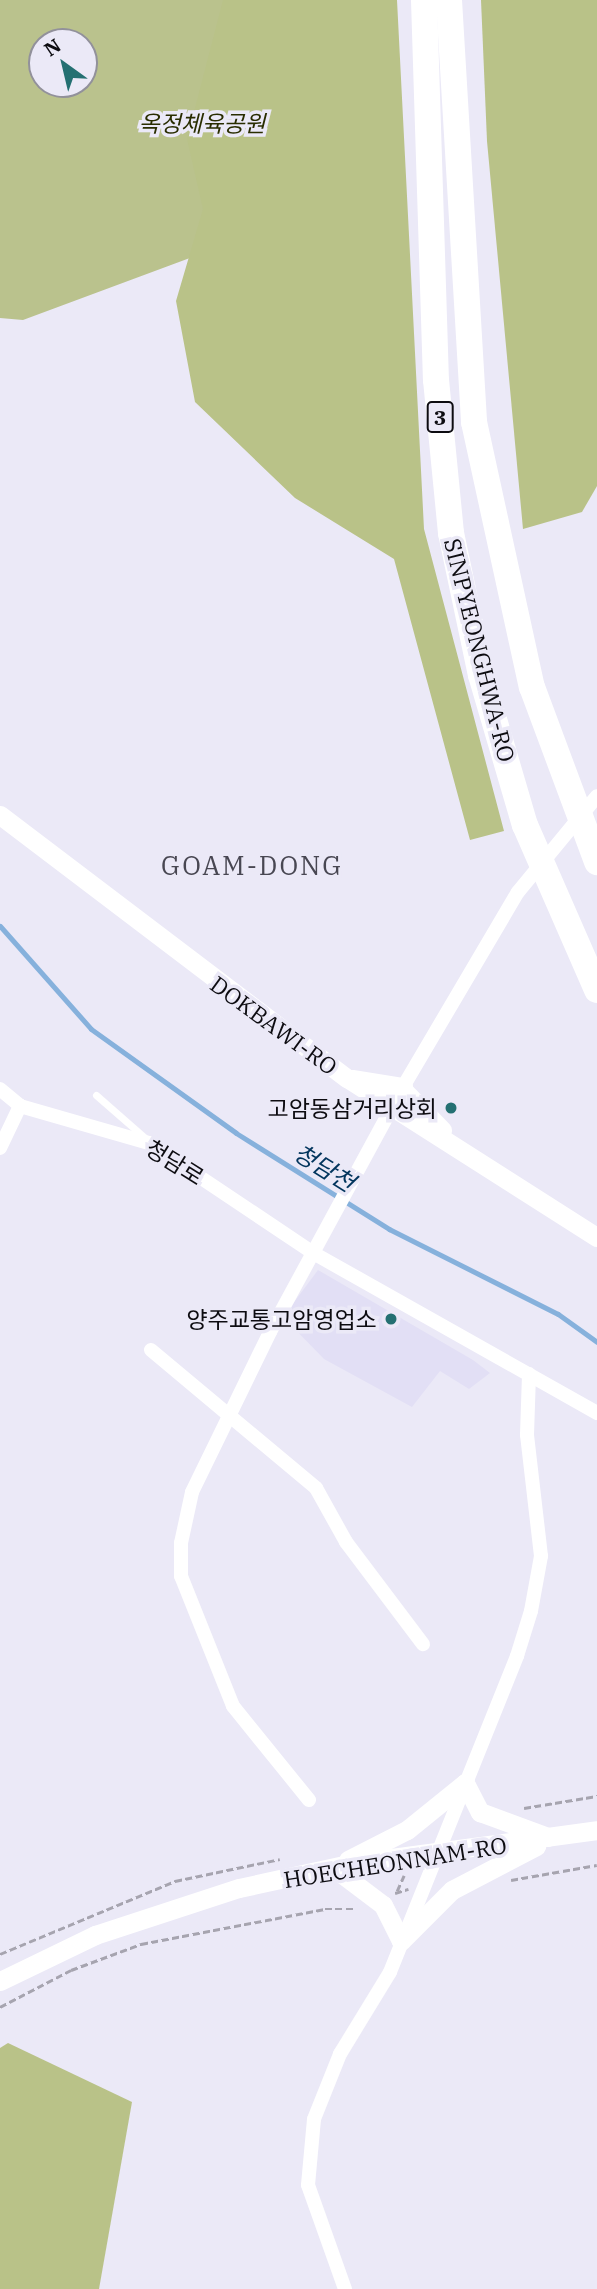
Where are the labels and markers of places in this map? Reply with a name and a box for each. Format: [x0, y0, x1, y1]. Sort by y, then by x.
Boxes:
place label: 고암동삼거리상회 [268, 1094, 437, 1122]
marker: 고암동삼거리상회 [443, 1100, 459, 1116]
place label: 양주교통고암영업소 [187, 1305, 377, 1333]
marker: 양주교통고암영업소 [383, 1311, 399, 1327]

